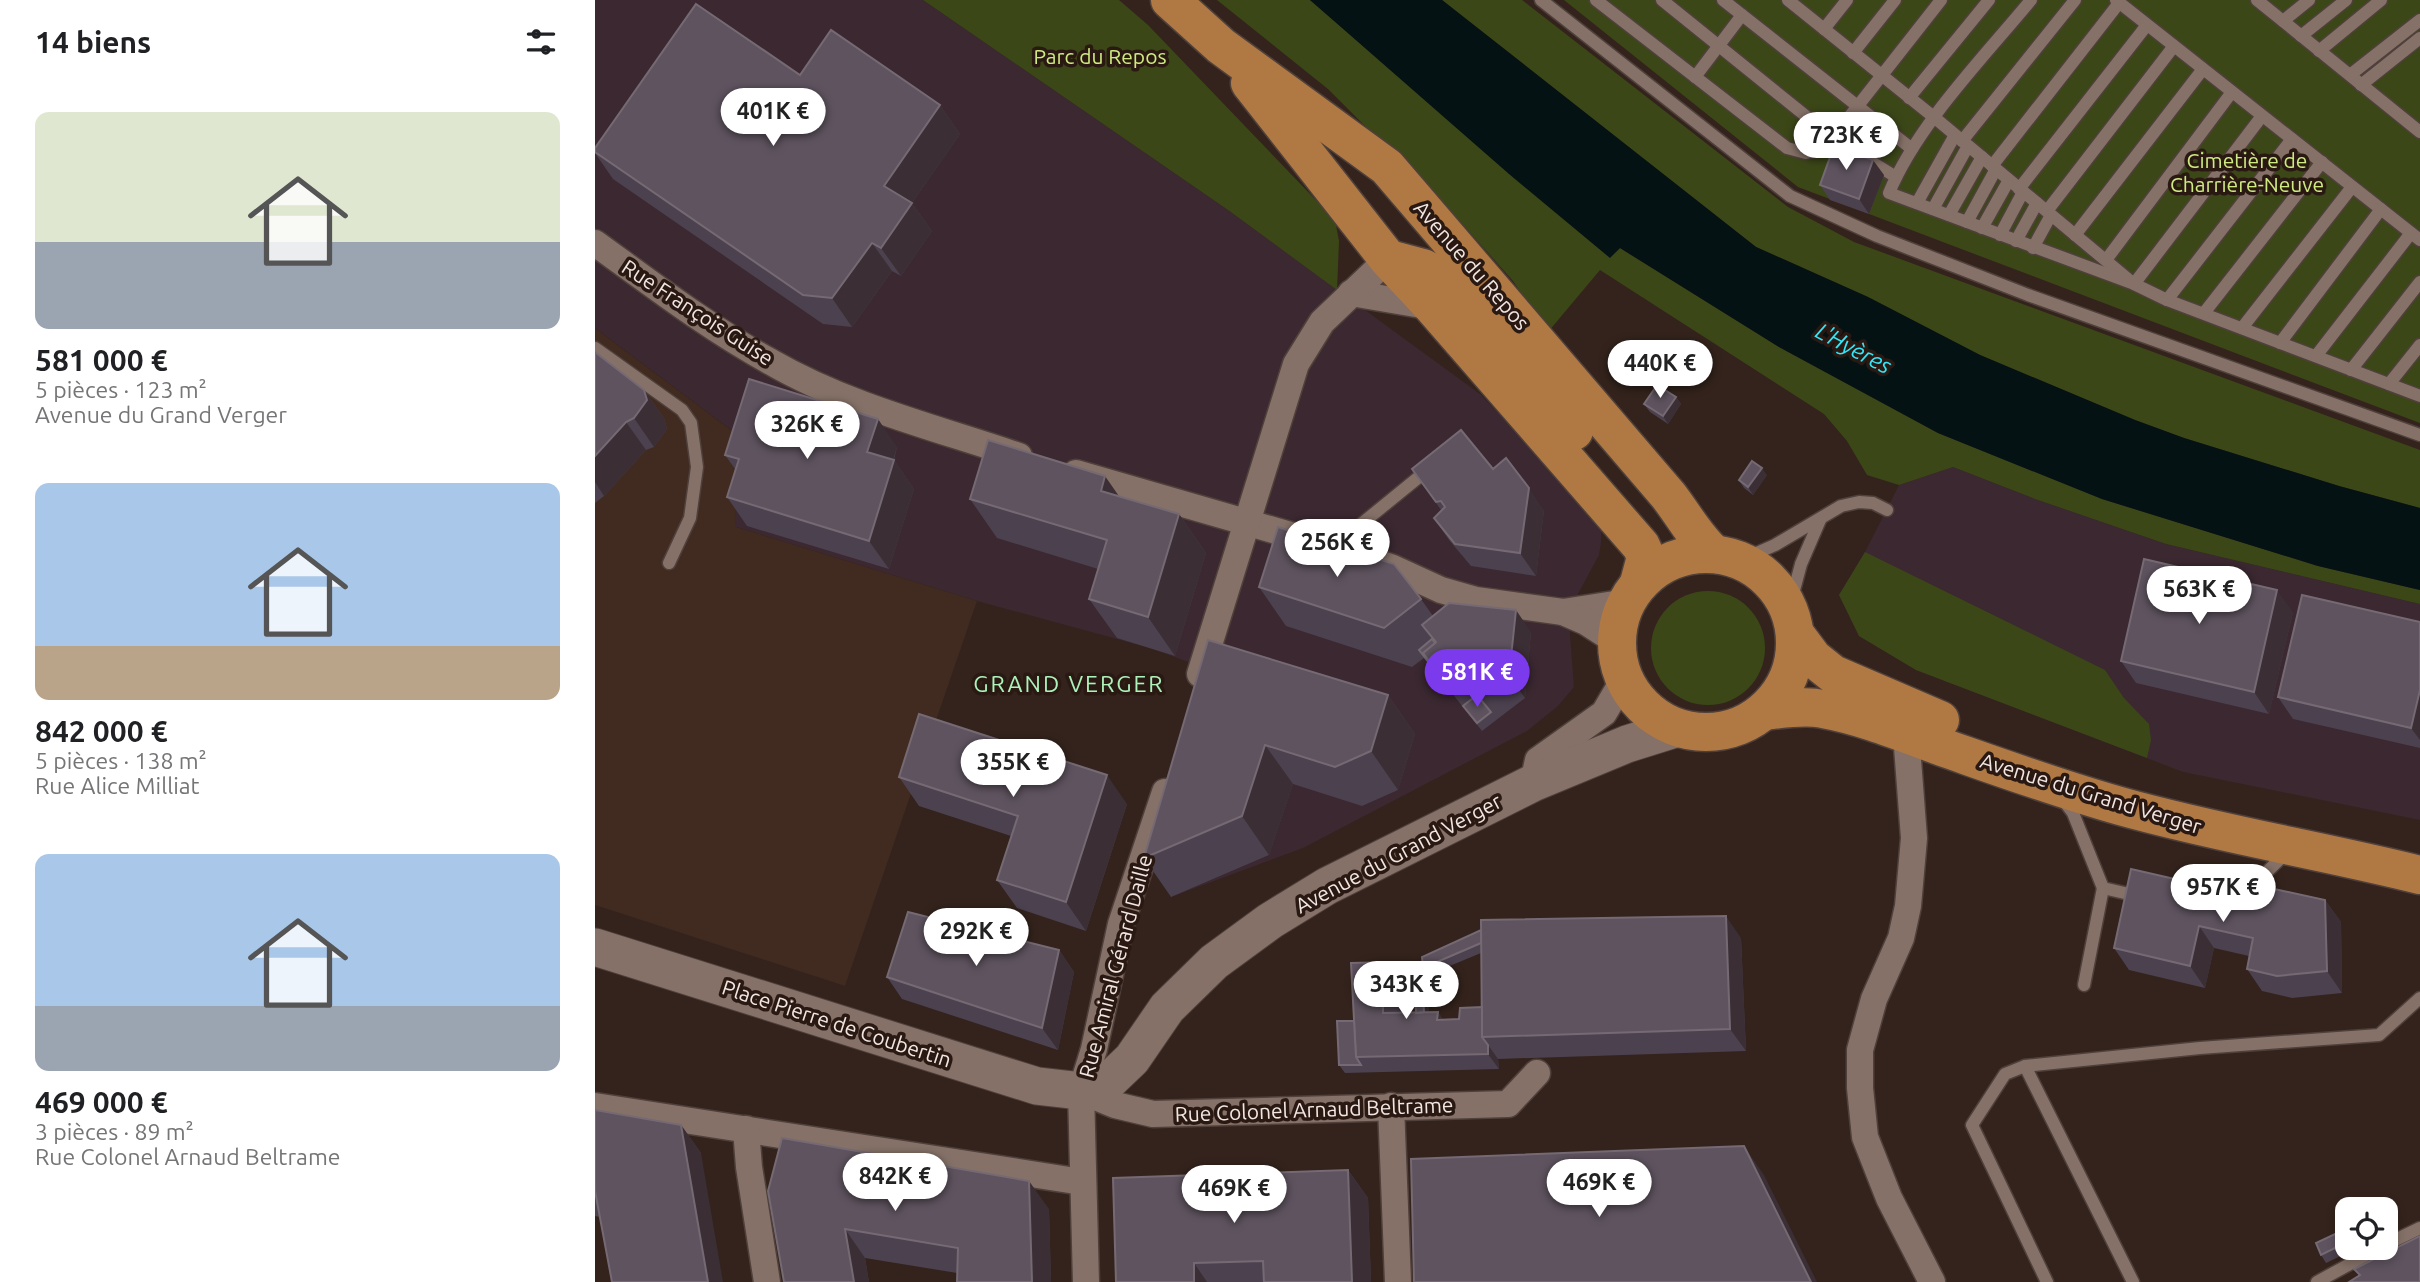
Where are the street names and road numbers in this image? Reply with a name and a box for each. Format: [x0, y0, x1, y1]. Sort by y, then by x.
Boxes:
street label: Avenue du Repos [1409, 196, 1535, 334]
street label: Rue François Guise [618, 254, 778, 370]
street label: Avenue du Grand Verger [1977, 748, 2205, 838]
street label: Avenue du Grand Verger [1291, 788, 1505, 918]
street label: Rue Amiral Gérard Daille [1074, 852, 1156, 1080]
street label: Place Pierre de Coubertin [719, 975, 955, 1071]
street label: Rue Colonel Arnaud Beltrame [1174, 1092, 1454, 1126]

